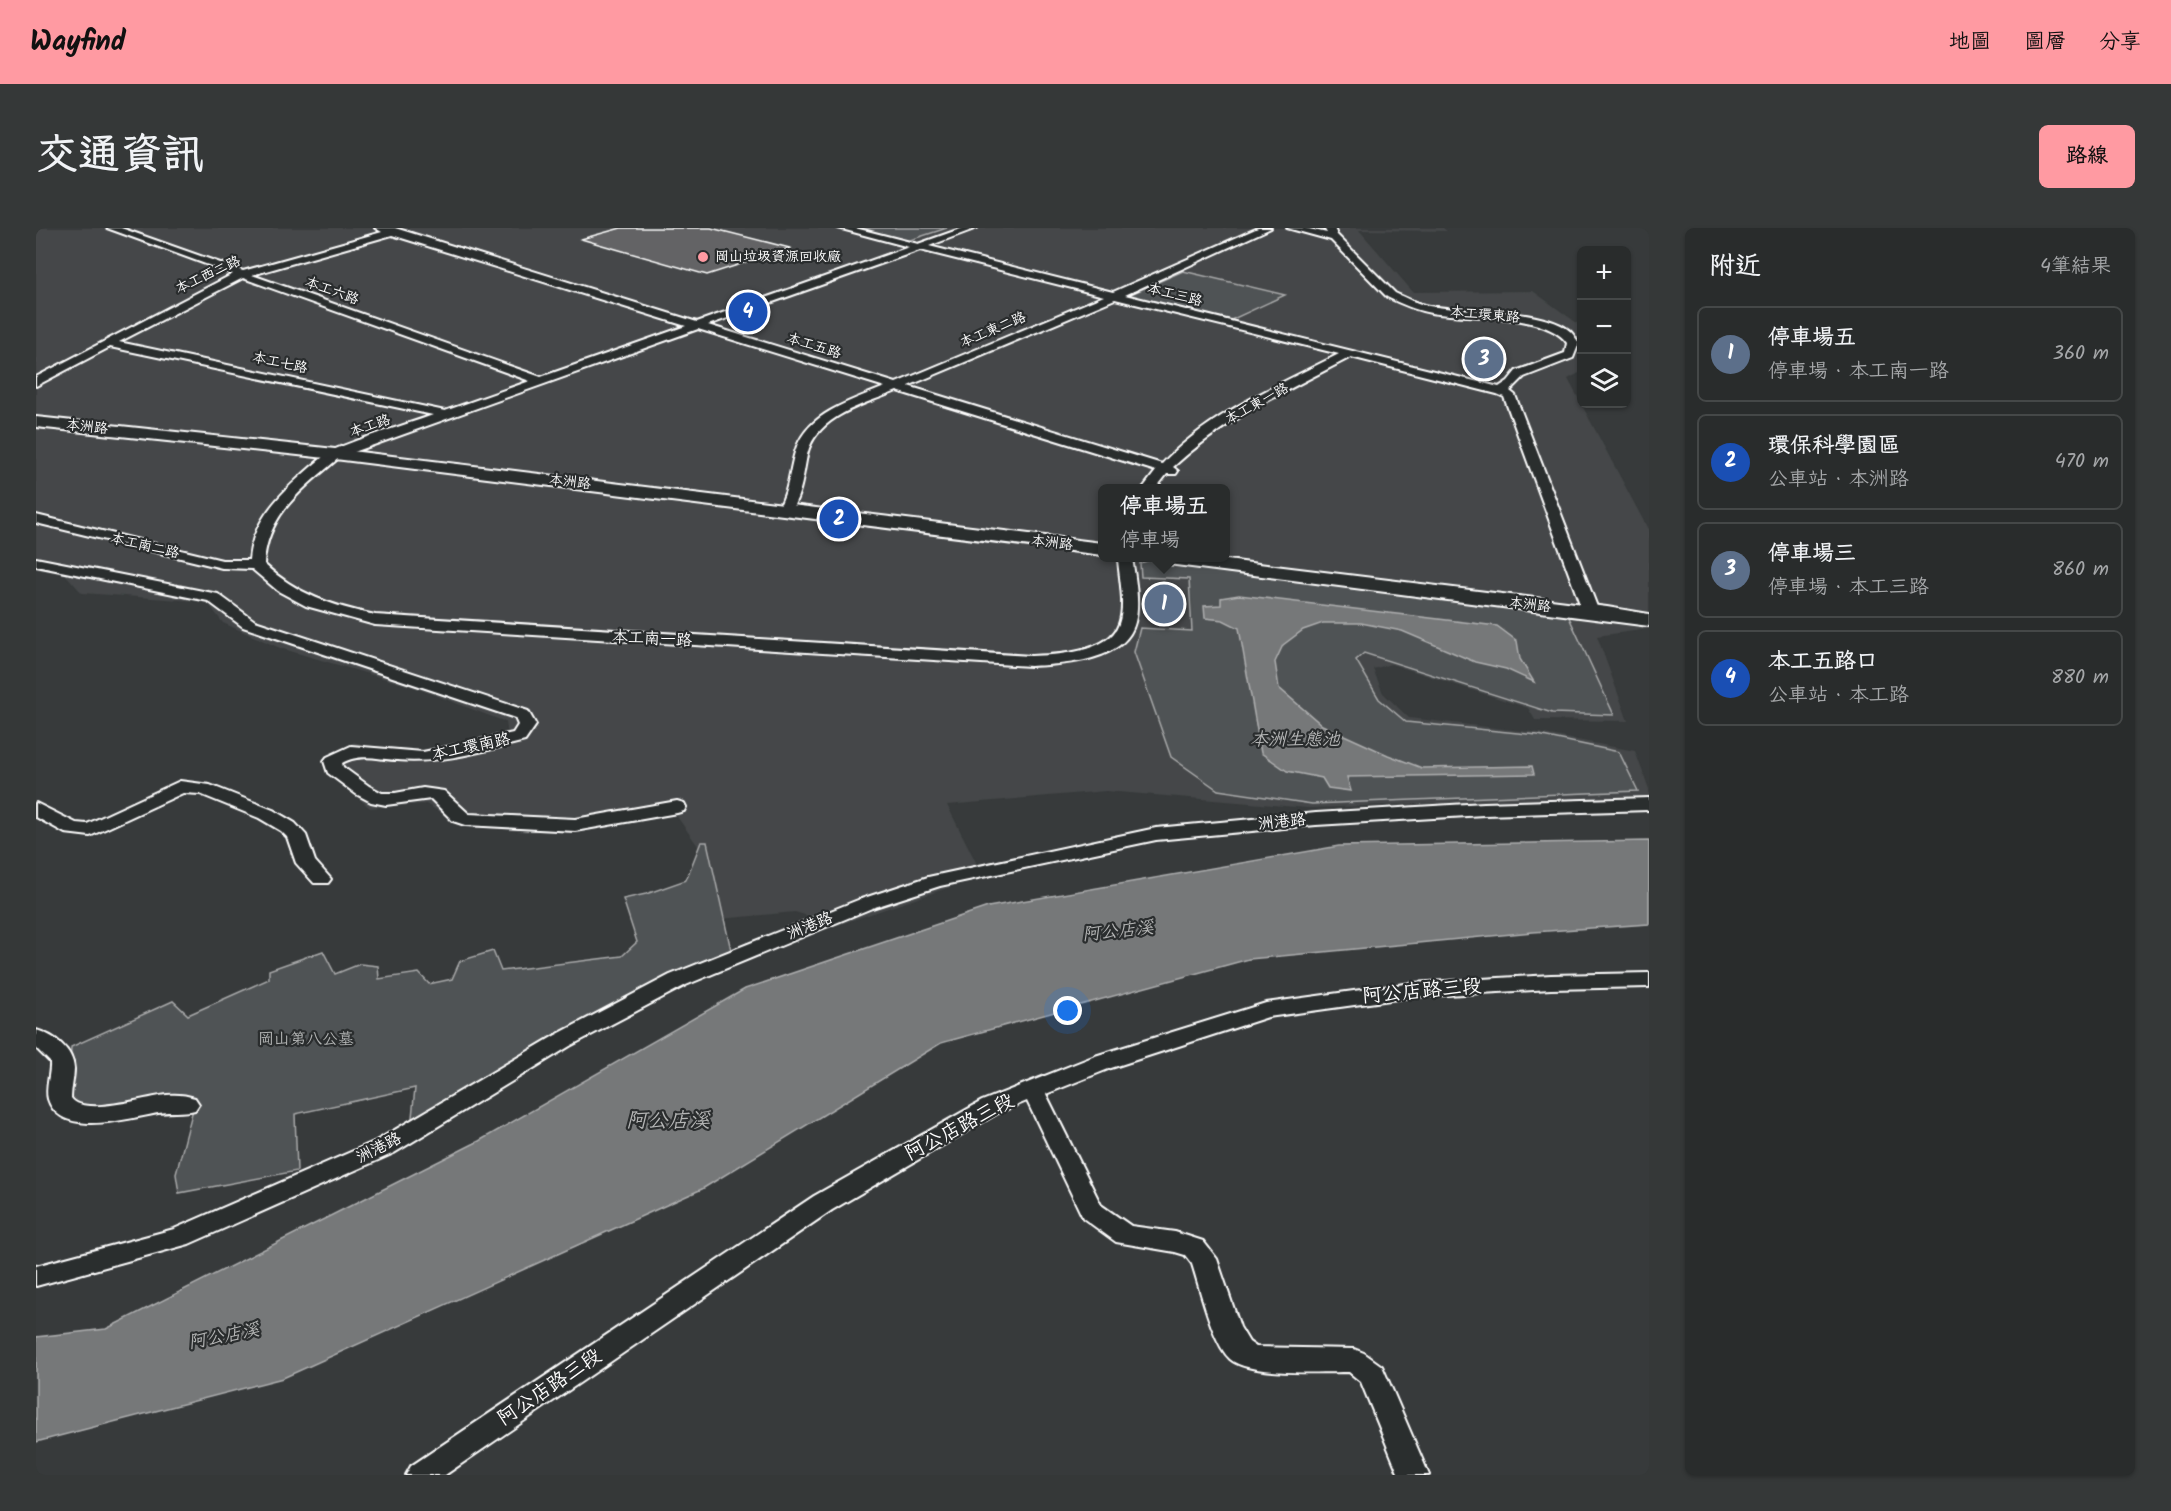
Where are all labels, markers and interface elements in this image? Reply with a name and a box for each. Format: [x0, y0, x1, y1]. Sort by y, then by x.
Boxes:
text: Wayfind [30, 20, 126, 65]
text: 地圖 [1949, 26, 1991, 59]
text: 圖層 [2024, 26, 2066, 59]
text: 分享 [2099, 26, 2141, 59]
text: 交通資訊 [36, 123, 204, 190]
button: 路線 [2039, 125, 2135, 188]
place label: 岡山垃圾資源回收廠 [715, 246, 841, 268]
map controls [1577, 246, 1631, 408]
button: + [1577, 246, 1631, 300]
text: 附近 [1709, 246, 1761, 288]
street label: 本工西二路 [172, 250, 244, 300]
marker: 岡山垃圾資源回收廠 [696, 250, 710, 264]
text: 4筆結果 [2040, 251, 2111, 283]
street label: 本工六路 [302, 271, 362, 311]
street label: 本工三路 [1145, 278, 1205, 312]
pin: 4 [728, 290, 768, 334]
button: − [1577, 300, 1631, 354]
street label: 本工環東路 [1449, 301, 1521, 329]
street label: 本工東二路 [956, 306, 1030, 354]
text: 停車場五 [1768, 321, 1856, 356]
street label: 本工五路 [784, 327, 844, 365]
pin: 3 [1464, 336, 1504, 382]
text: 1 [1727, 338, 1734, 370]
text: 360 m [2053, 338, 2109, 370]
street label: 本工七路 [250, 346, 310, 380]
button: layers [1577, 354, 1631, 408]
text: 停車場 · 本工南一路 [1768, 356, 1949, 388]
street label: 本工東一路 [1221, 377, 1293, 431]
street label: 本工路 [347, 409, 393, 443]
street label: 本洲路 [65, 414, 109, 440]
text: 環保科學園區 [1768, 429, 1900, 464]
text: 2 [1725, 446, 1736, 478]
text: 470 m [2055, 446, 2109, 478]
text: 公車站 · 本洲路 [1768, 464, 1909, 496]
street label: 本洲路 [548, 469, 592, 495]
popup [1098, 484, 1230, 562]
text: 停車場五 [1120, 490, 1208, 525]
pin: 2 [820, 496, 858, 542]
text: 停車場 [1120, 525, 1180, 557]
street label: 本工南二路 [108, 527, 182, 565]
street label: 本洲路 [1030, 530, 1074, 556]
text: 停車場三 [1768, 537, 1856, 572]
text: 3 [1725, 554, 1736, 586]
text: 860 m [2052, 554, 2109, 586]
text: 停車場 · 本工三路 [1768, 572, 1929, 604]
pin: 1 [1144, 582, 1184, 626]
street label: 本洲路 [1508, 592, 1552, 618]
street label: 本工南一路 [611, 624, 693, 654]
text: 本工五路口 [1768, 645, 1878, 680]
text: 4 [1725, 662, 1736, 694]
text: 880 m [2051, 662, 2109, 694]
text: 公車站 · 本工路 [1768, 680, 1909, 712]
street label: 本工環南路 [429, 726, 513, 768]
water label: 本洲生態池 [1250, 726, 1341, 755]
street label: 洲港路 [1257, 807, 1307, 837]
street label: 洲港路 [783, 905, 837, 947]
water label: 阿公店溪 [1081, 914, 1156, 950]
street label: 阿公店路三段 [1361, 971, 1483, 1013]
your location [1053, 996, 1082, 1025]
park label: 岡山第八公墓 [258, 1027, 354, 1052]
street label: 阿公店路三段 [900, 1086, 1020, 1170]
water label: 阿公店溪 [626, 1105, 711, 1138]
street label: 洲港路 [352, 1126, 406, 1170]
water label: 阿公店溪 [186, 1316, 263, 1358]
street label: 阿公店路三段 [491, 1341, 609, 1435]

